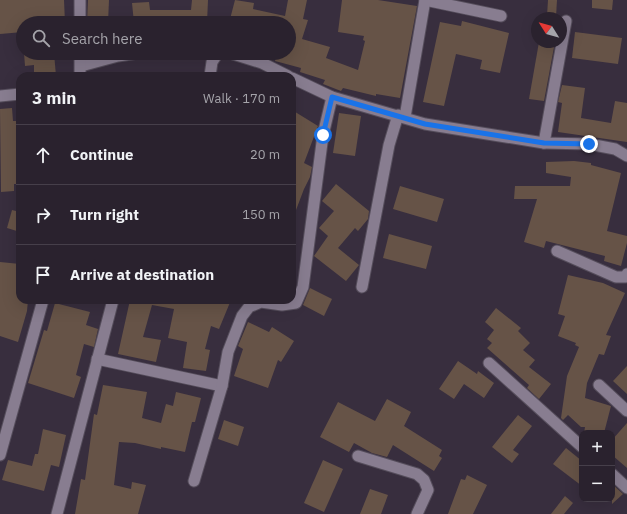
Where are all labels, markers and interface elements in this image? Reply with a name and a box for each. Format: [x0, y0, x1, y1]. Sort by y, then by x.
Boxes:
north arrow [531, 12, 567, 48]
search box [16, 16, 296, 60]
icon: search [30, 27, 52, 49]
text: Search here [62, 29, 142, 48]
text: 3 min [32, 87, 76, 109]
text: Walk · 170 m [203, 90, 280, 107]
route start [314, 126, 332, 144]
route end [580, 135, 598, 153]
icon: ahead [32, 144, 54, 166]
text: Continue [70, 145, 134, 164]
text: 20 m [250, 146, 280, 163]
icon: right [32, 204, 54, 226]
text: Turn right [70, 205, 139, 224]
text: 150 m [242, 206, 280, 223]
icon: arrive [32, 264, 54, 286]
text: Arrive at destination [70, 265, 214, 284]
map controls [579, 430, 615, 502]
button: + [579, 430, 615, 466]
button: − [579, 466, 615, 502]

